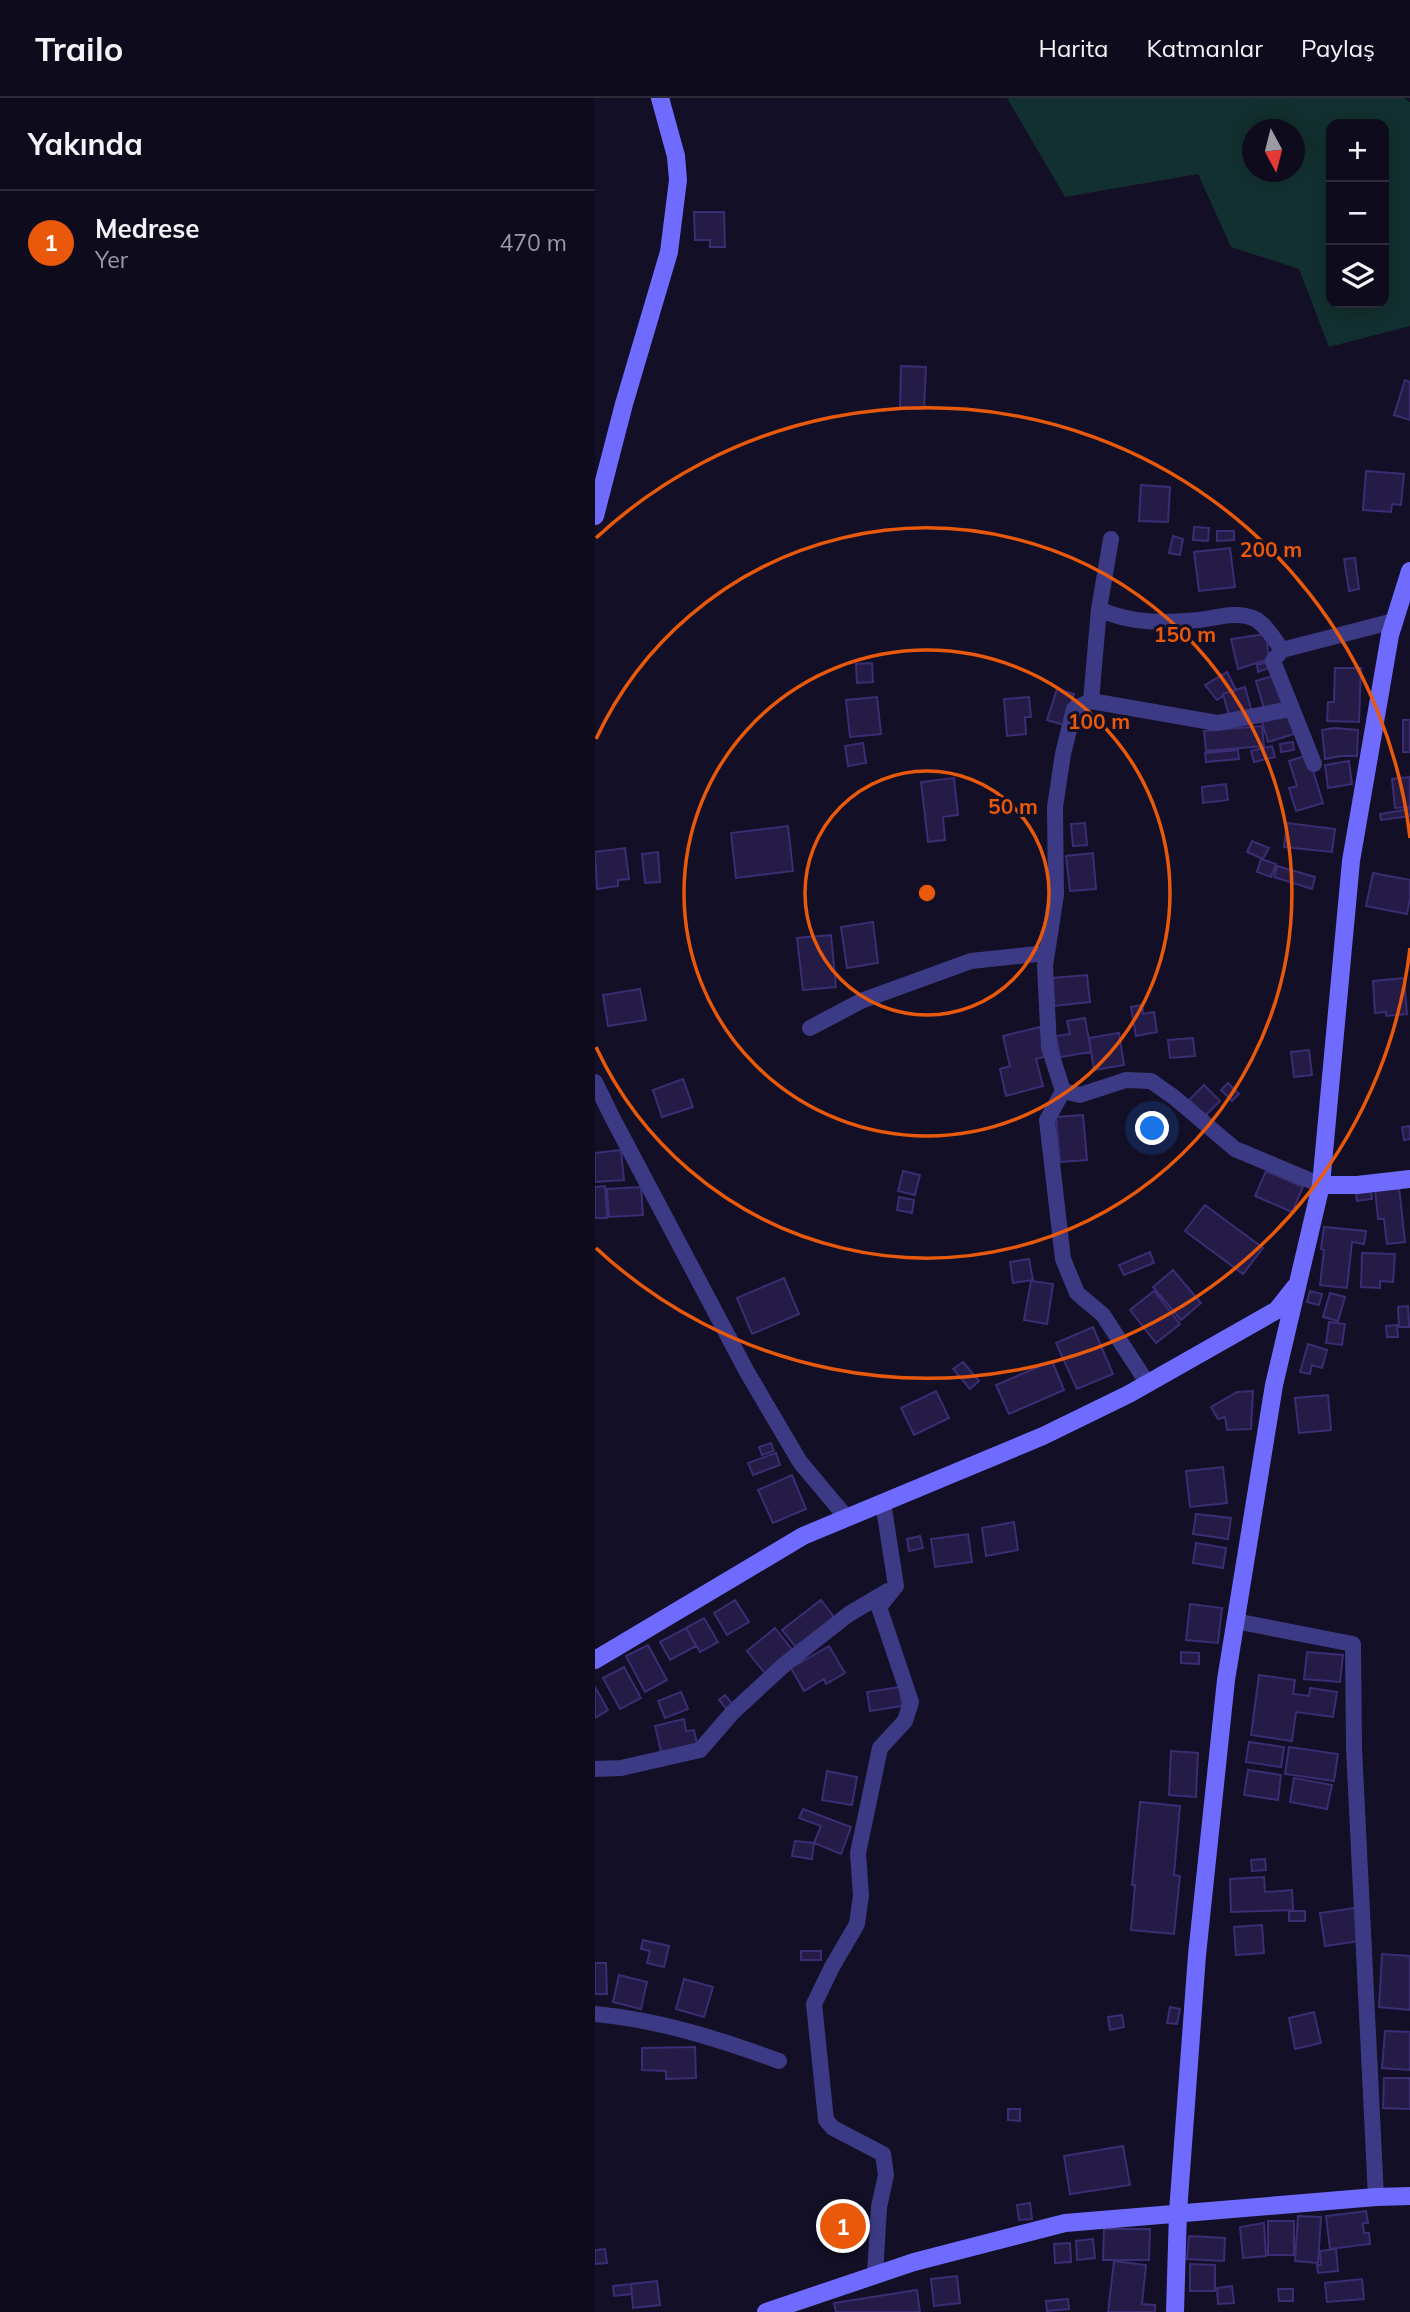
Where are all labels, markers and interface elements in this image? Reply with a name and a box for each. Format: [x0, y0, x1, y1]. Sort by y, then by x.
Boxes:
text: Trailo [35, 28, 123, 69]
text: Harita [1039, 33, 1109, 63]
text: Katmanlar [1147, 33, 1263, 63]
text: Paylaş [1301, 33, 1375, 63]
north arrow [1242, 119, 1305, 182]
map controls [1326, 119, 1389, 308]
button: + [1326, 119, 1389, 182]
text: Yakında [28, 125, 143, 163]
button: − [1326, 182, 1389, 245]
text: Medrese [95, 212, 200, 245]
text: 1 [44, 228, 58, 257]
text: 470 m [499, 228, 567, 257]
text: Yer [95, 245, 128, 274]
button: layers [1326, 245, 1389, 308]
text: 200 m [1240, 536, 1302, 562]
text: 150 m [1154, 621, 1216, 647]
text: 100 m [1068, 708, 1130, 734]
text: 50 m [988, 793, 1038, 819]
centre of rings [915, 881, 939, 905]
your location [1135, 1111, 1169, 1145]
pin: 1 [820, 2200, 866, 2252]

